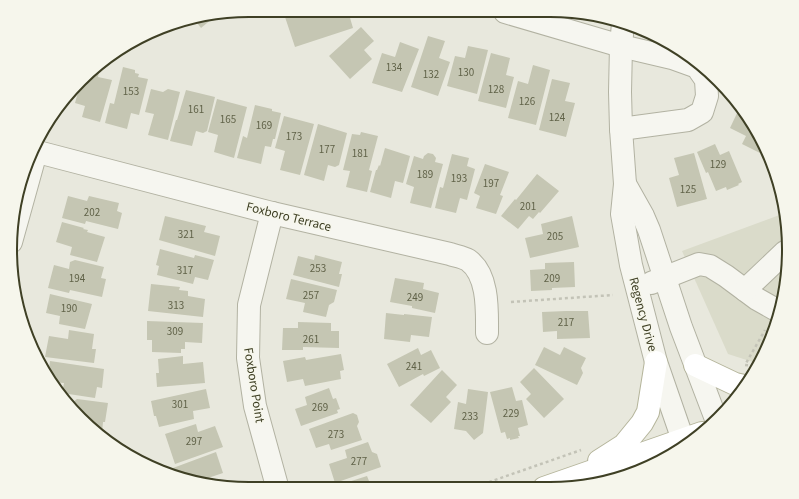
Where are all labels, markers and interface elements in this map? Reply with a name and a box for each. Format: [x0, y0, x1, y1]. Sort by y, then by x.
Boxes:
house number: 134 [386, 60, 403, 75]
house number: 130 [458, 65, 474, 80]
house number: 132 [423, 67, 439, 82]
house number: 128 [488, 82, 505, 97]
house number: 153 [123, 84, 139, 99]
house number: 126 [519, 94, 536, 109]
house number: 161 [188, 102, 204, 117]
house number: 124 [549, 110, 566, 125]
house number: 165 [220, 112, 236, 127]
house number: 169 [256, 118, 272, 133]
house number: 173 [286, 129, 302, 144]
house number: 177 [319, 142, 335, 157]
house number: 181 [352, 146, 368, 161]
house number: 129 [710, 157, 726, 172]
house number: 189 [417, 167, 433, 182]
house number: 193 [451, 171, 467, 186]
house number: 197 [483, 176, 499, 191]
house number: 125 [680, 182, 696, 197]
street label: Foxboro Terrace [244, 198, 333, 236]
house number: 201 [520, 199, 536, 214]
house number: 202 [84, 205, 100, 220]
house number: 321 [178, 227, 194, 242]
house number: 205 [547, 229, 563, 244]
house number: 253 [310, 261, 326, 276]
house number: 317 [177, 263, 193, 278]
house number: 194 [69, 271, 86, 286]
house number: 209 [544, 271, 560, 286]
street label: Regency Drive [624, 275, 662, 353]
house number: 257 [303, 288, 319, 303]
house number: 249 [407, 290, 423, 305]
house number: 313 [168, 298, 184, 313]
house number: 190 [61, 301, 77, 316]
house number: 217 [558, 315, 574, 330]
house number: 309 [167, 324, 183, 339]
house number: 261 [303, 332, 319, 347]
street label: Foxboro Point [239, 346, 269, 425]
house number: 241 [406, 359, 422, 374]
house number: 301 [172, 397, 188, 412]
house number: 269 [312, 400, 328, 415]
house number: 229 [503, 406, 519, 421]
house number: 233 [462, 409, 478, 424]
house number: 273 [328, 427, 344, 442]
house number: 297 [186, 434, 202, 449]
house number: 277 [351, 454, 367, 469]

